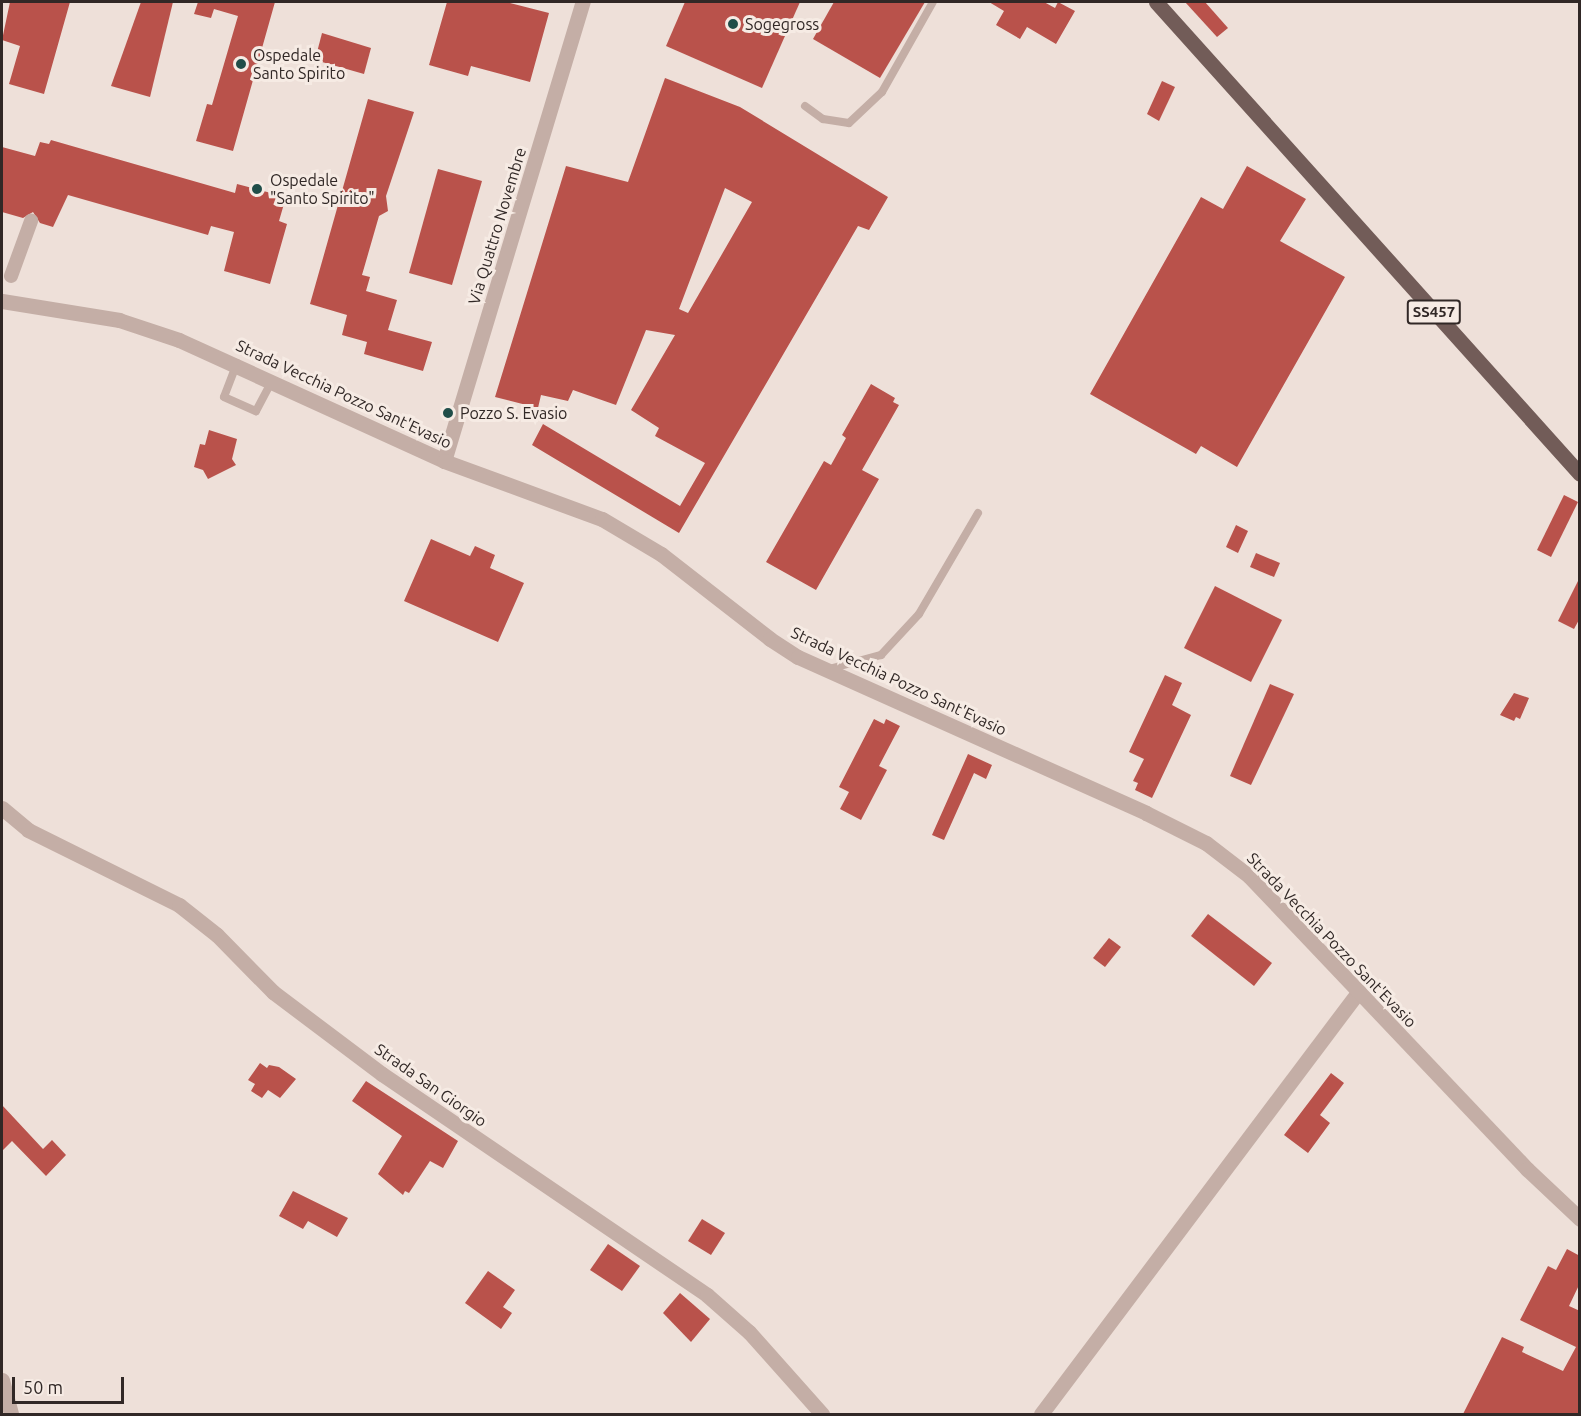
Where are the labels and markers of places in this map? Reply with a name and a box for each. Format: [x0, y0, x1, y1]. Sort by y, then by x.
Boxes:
place label: Sogegross [745, 14, 819, 34]
marker: Sogegross [726, 17, 740, 31]
place label: Ospedale Santo Spirito [253, 45, 345, 83]
marker: Ospedale Santo Spirito [234, 57, 248, 71]
place label: Ospedale "Santo Spirito" [270, 170, 375, 208]
marker: Ospedale "Santo Spirito" [248, 180, 266, 198]
place label: Pozzo S. Evasio [460, 403, 567, 423]
marker: Pozzo S. Evasio [441, 406, 455, 420]

